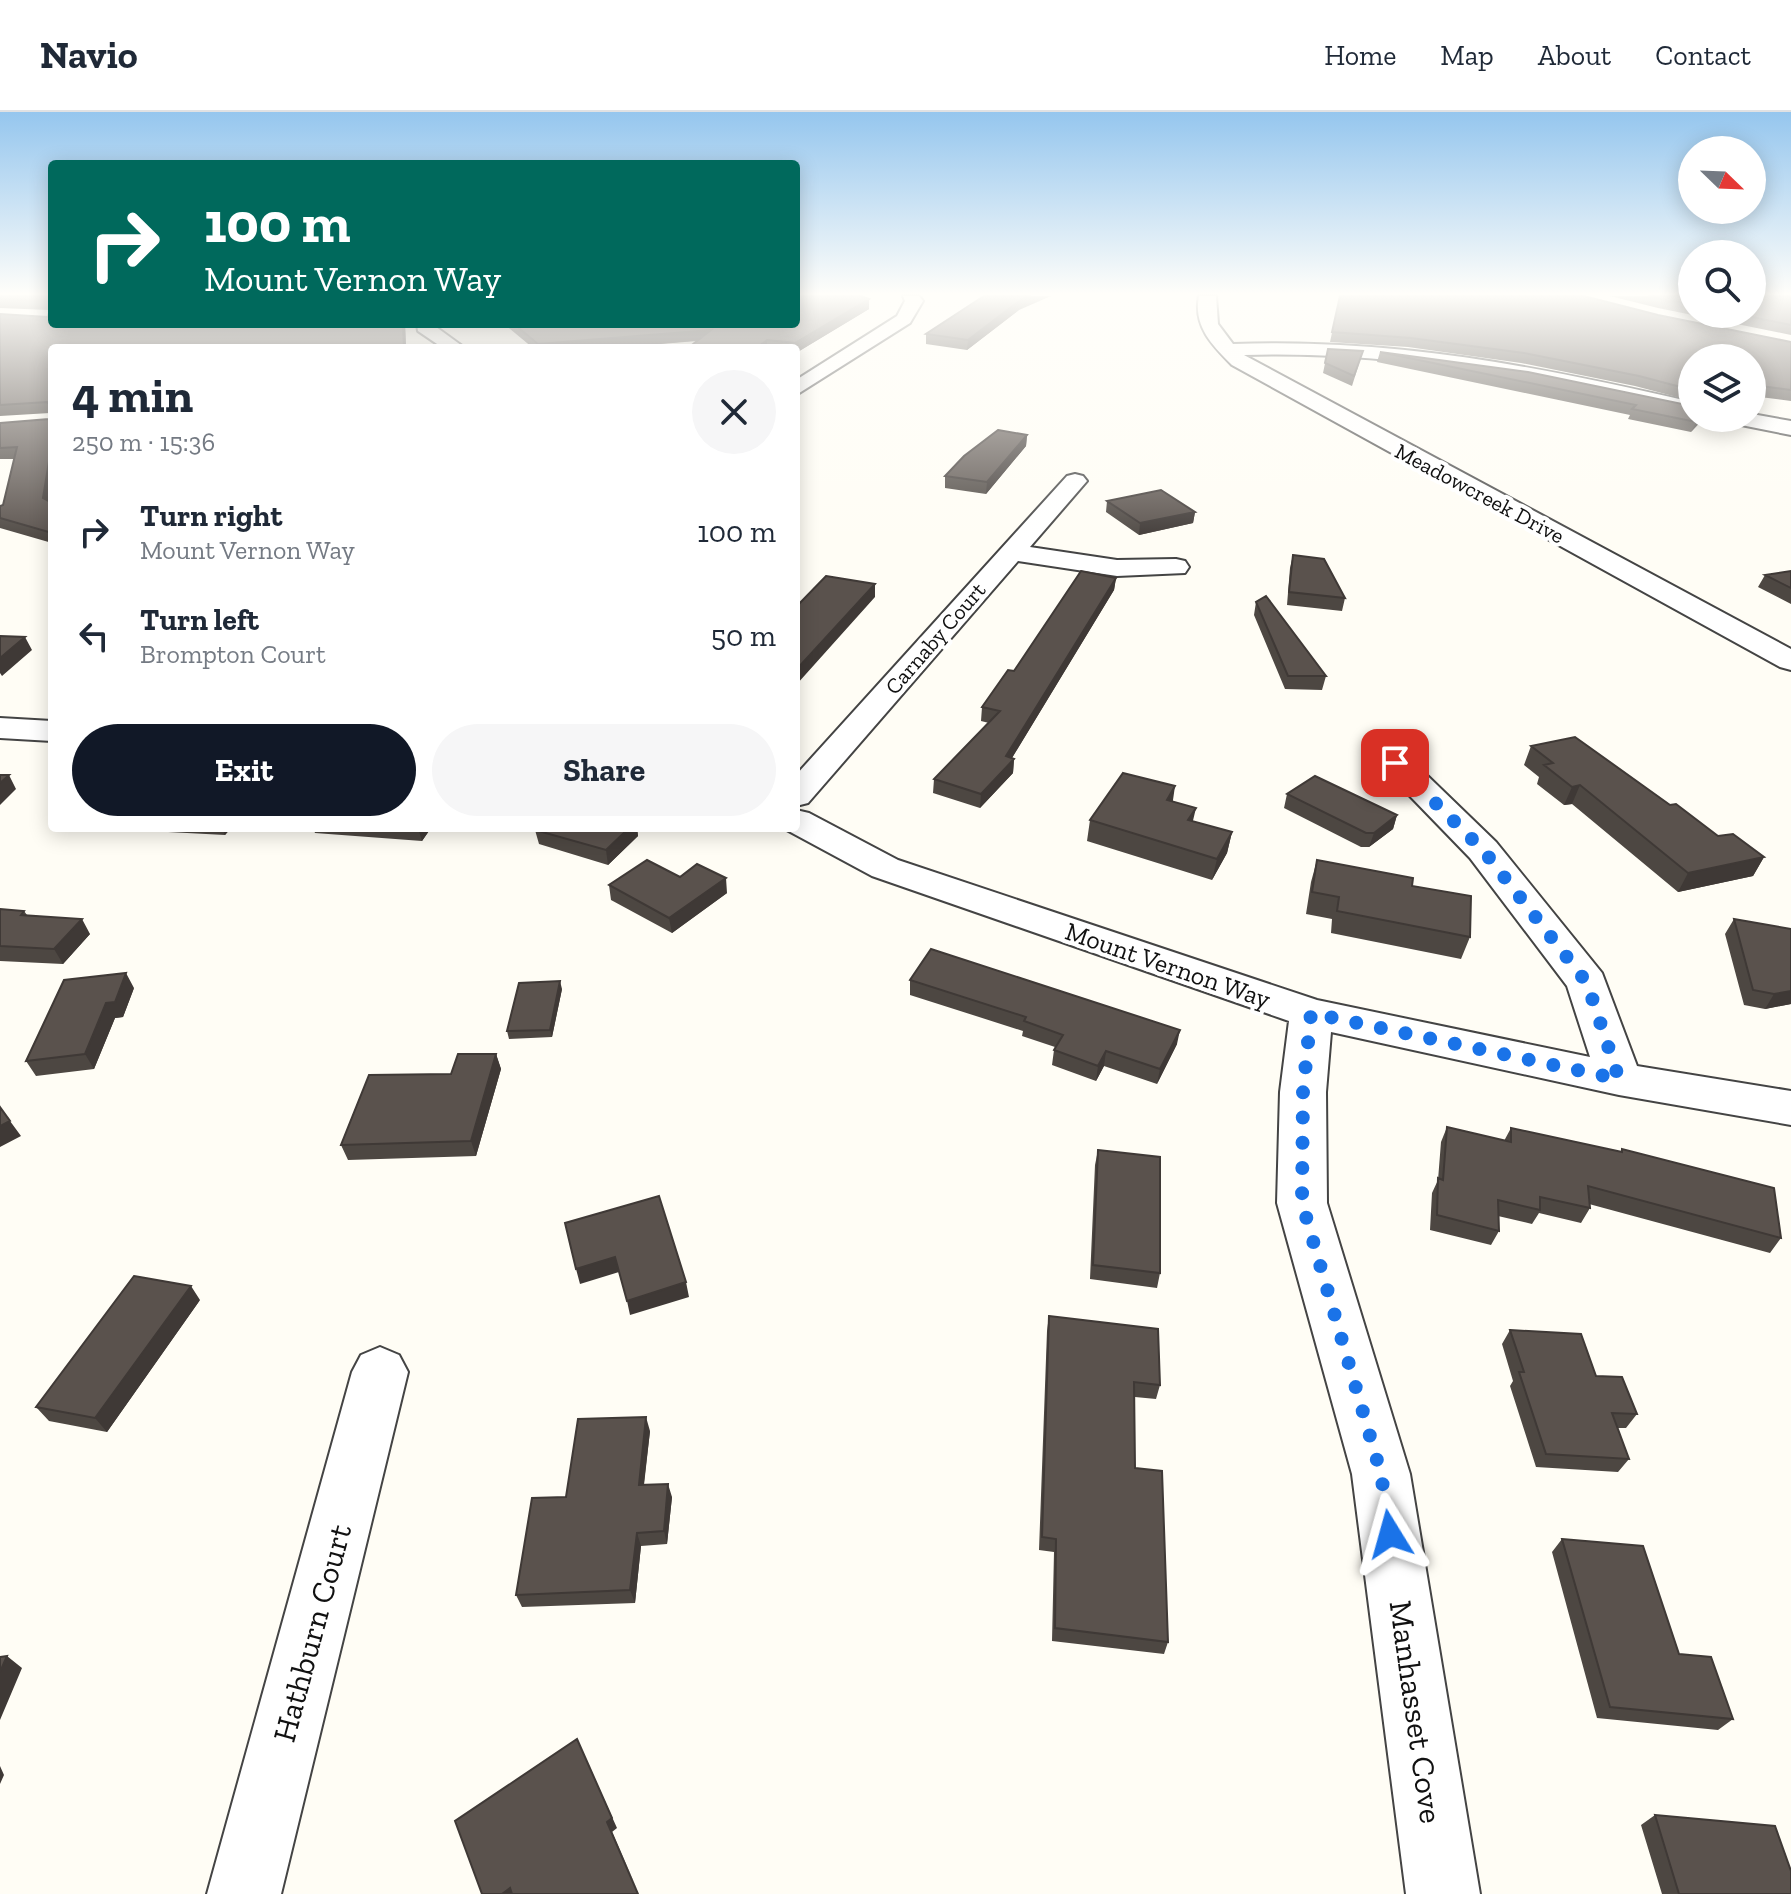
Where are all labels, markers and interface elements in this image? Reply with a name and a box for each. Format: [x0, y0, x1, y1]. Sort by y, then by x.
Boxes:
text: Navio [40, 32, 138, 78]
text: Home [1324, 39, 1396, 72]
text: Map [1440, 39, 1494, 72]
text: About [1538, 39, 1611, 72]
text: Contact [1655, 39, 1751, 72]
north arrow [1678, 136, 1766, 224]
map controls [1678, 136, 1766, 432]
text: 100 m [204, 189, 351, 256]
icon: right [72, 192, 176, 296]
button: search [1678, 240, 1766, 328]
text: Mount Vernon Way [204, 257, 501, 300]
button: layers [1678, 344, 1766, 432]
text: 4 min [72, 367, 193, 424]
button: close [692, 370, 776, 454]
text: 250 m · 15:36 [72, 426, 215, 458]
street label: Meadowcreek Drive [1390, 437, 1569, 549]
text: Turn right [140, 498, 282, 534]
icon: right [72, 510, 116, 554]
text: 100 m [697, 514, 776, 550]
text: Mount Vernon Way [140, 534, 355, 566]
street label: Carnaby Court [879, 576, 992, 700]
text: Turn left [140, 602, 259, 638]
icon: left [72, 614, 116, 658]
text: 50 m [711, 618, 776, 654]
text: Brompton Court [140, 638, 326, 670]
button: Exit [72, 724, 416, 816]
button: Share [432, 724, 776, 816]
pin [1361, 729, 1429, 797]
icon: arrive [1373, 741, 1417, 785]
street label: Mount Vernon Way [1061, 915, 1275, 1015]
position arrow [1348, 1492, 1432, 1576]
street label: Hathburn Court [265, 1520, 359, 1746]
street label: Manhasset Cove [1382, 1598, 1450, 1826]

